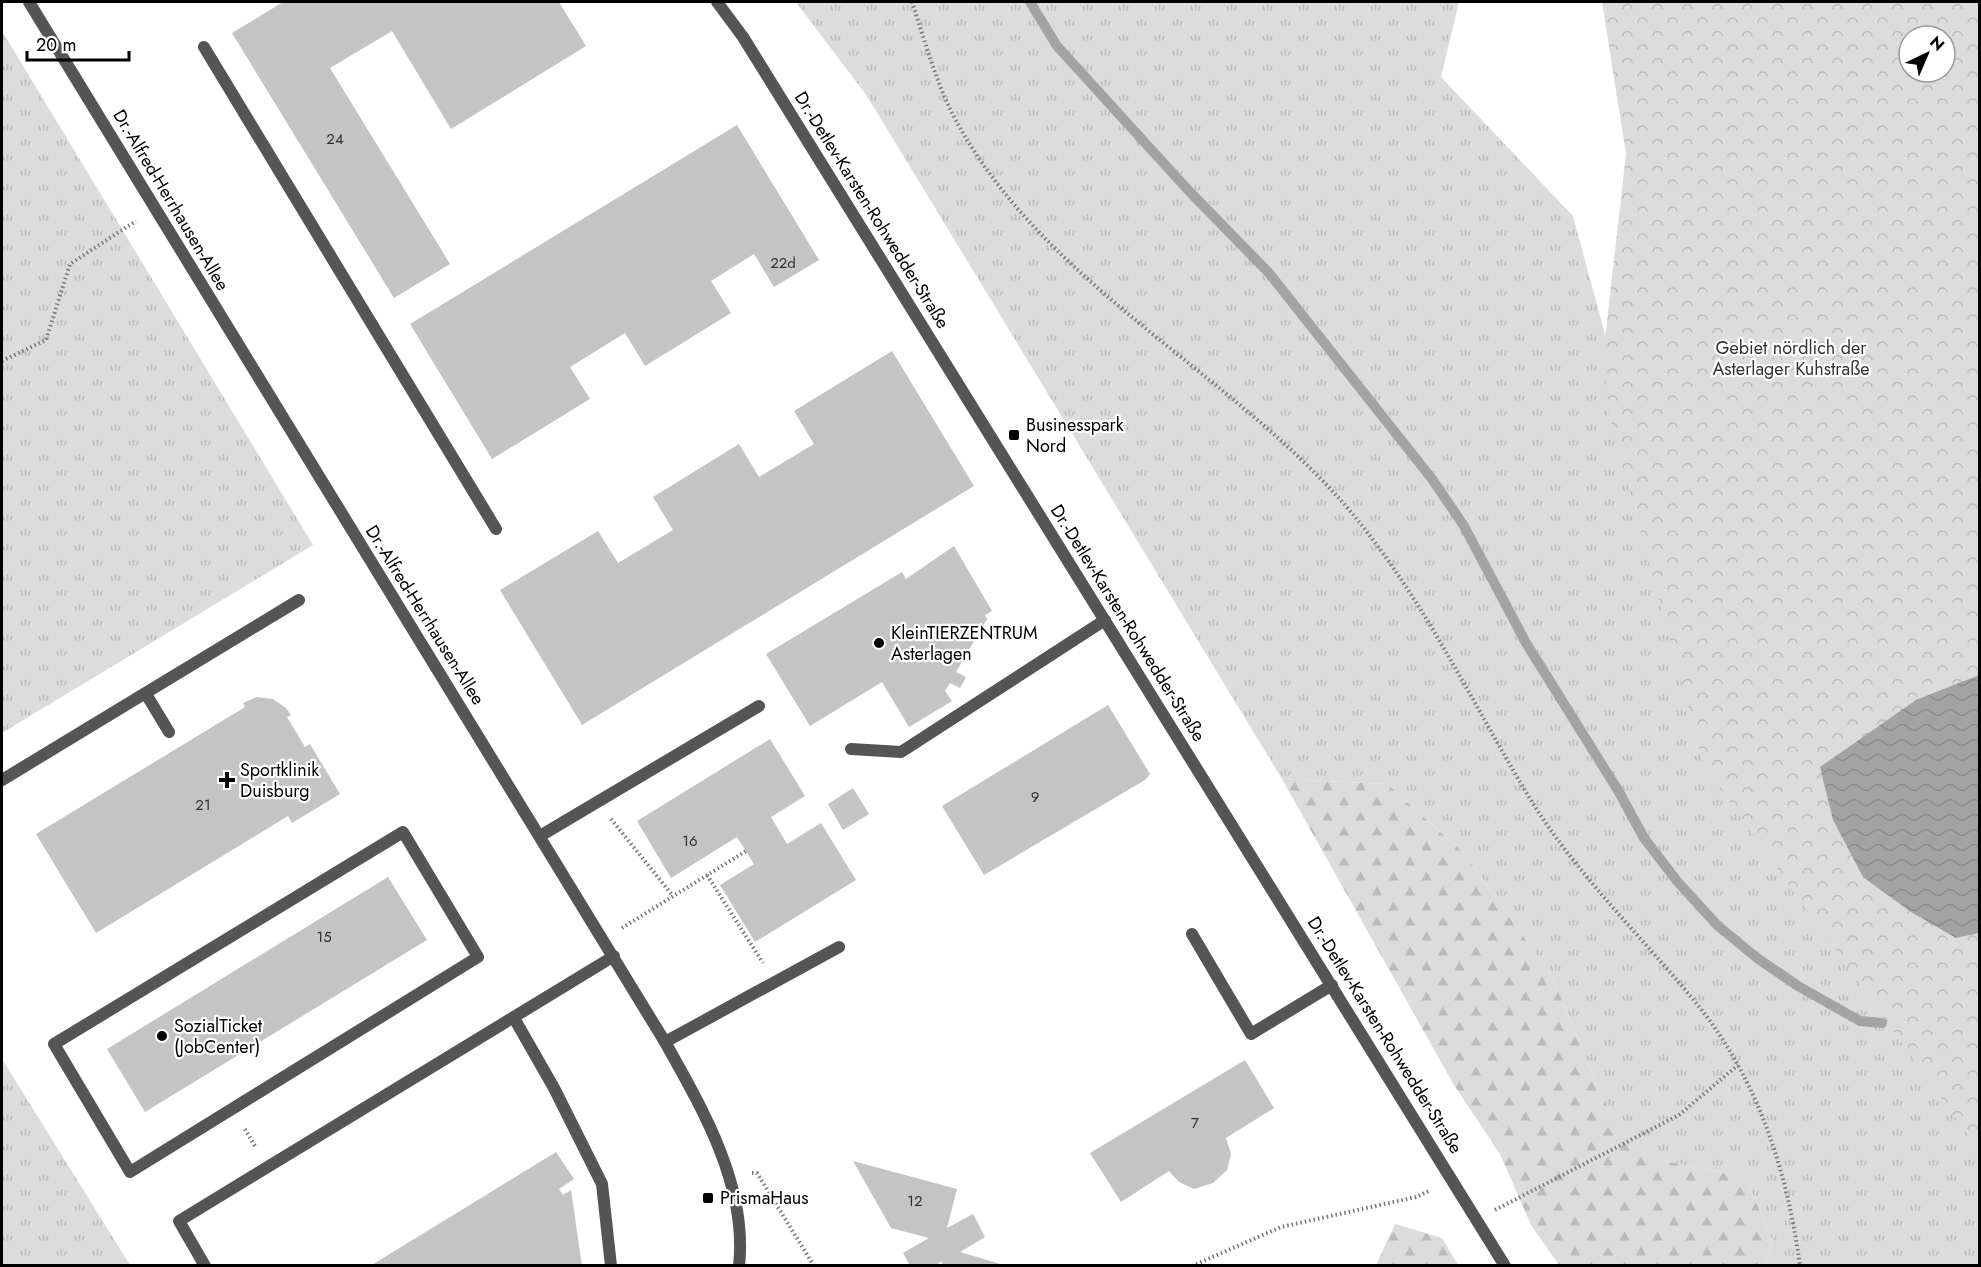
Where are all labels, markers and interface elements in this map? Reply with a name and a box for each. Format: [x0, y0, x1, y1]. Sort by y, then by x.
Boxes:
scale bar [27, 24, 129, 62]
north arrow [1897, 24, 1957, 84]
text: N [1925, 31, 1950, 56]
text: 20 m [36, 32, 76, 58]
street label: Dr.-Detlev-Karsten-Rohwedder-Straße [788, 87, 956, 333]
street label: Dr.-Alfred-Herrhausen-Allee [106, 104, 236, 296]
house number: 24 [326, 128, 344, 150]
house number: 22d [770, 252, 796, 274]
park label: Gebiet nördlich der Asterlager Kuhstraße [1712, 335, 1870, 382]
place label: Businesspark Nord [1026, 412, 1124, 459]
marker: Businesspark Nord [1007, 428, 1021, 442]
street label: Dr.-Detlev-Karsten-Rohwedder-Straße [1044, 500, 1212, 746]
street label: Dr.-Alfred-Herrhausen-Allee [359, 520, 491, 710]
place label: KleinTIERZENTRUM Asterlagen [891, 620, 1038, 667]
marker: KleinTIERZENTRUM Asterlagen [872, 636, 886, 650]
place label: Sportklinik Duisburg [240, 757, 319, 804]
marker: Sportklinik Duisburg [218, 771, 236, 789]
house number: 9 [1031, 786, 1039, 808]
house number: 21 [195, 794, 211, 816]
house number: 16 [682, 830, 698, 852]
street label: Dr.-Detlev-Karsten-Rohwedder-Straße [1301, 912, 1469, 1158]
house number: 15 [316, 926, 332, 948]
place label: SozialTicket (JobCenter) [174, 1013, 263, 1060]
marker: SozialTicket (JobCenter) [155, 1029, 169, 1043]
house number: 7 [1191, 1112, 1199, 1134]
place label: PrismaHaus [720, 1185, 809, 1211]
house number: 12 [907, 1190, 923, 1212]
marker: PrismaHaus [701, 1191, 715, 1205]

